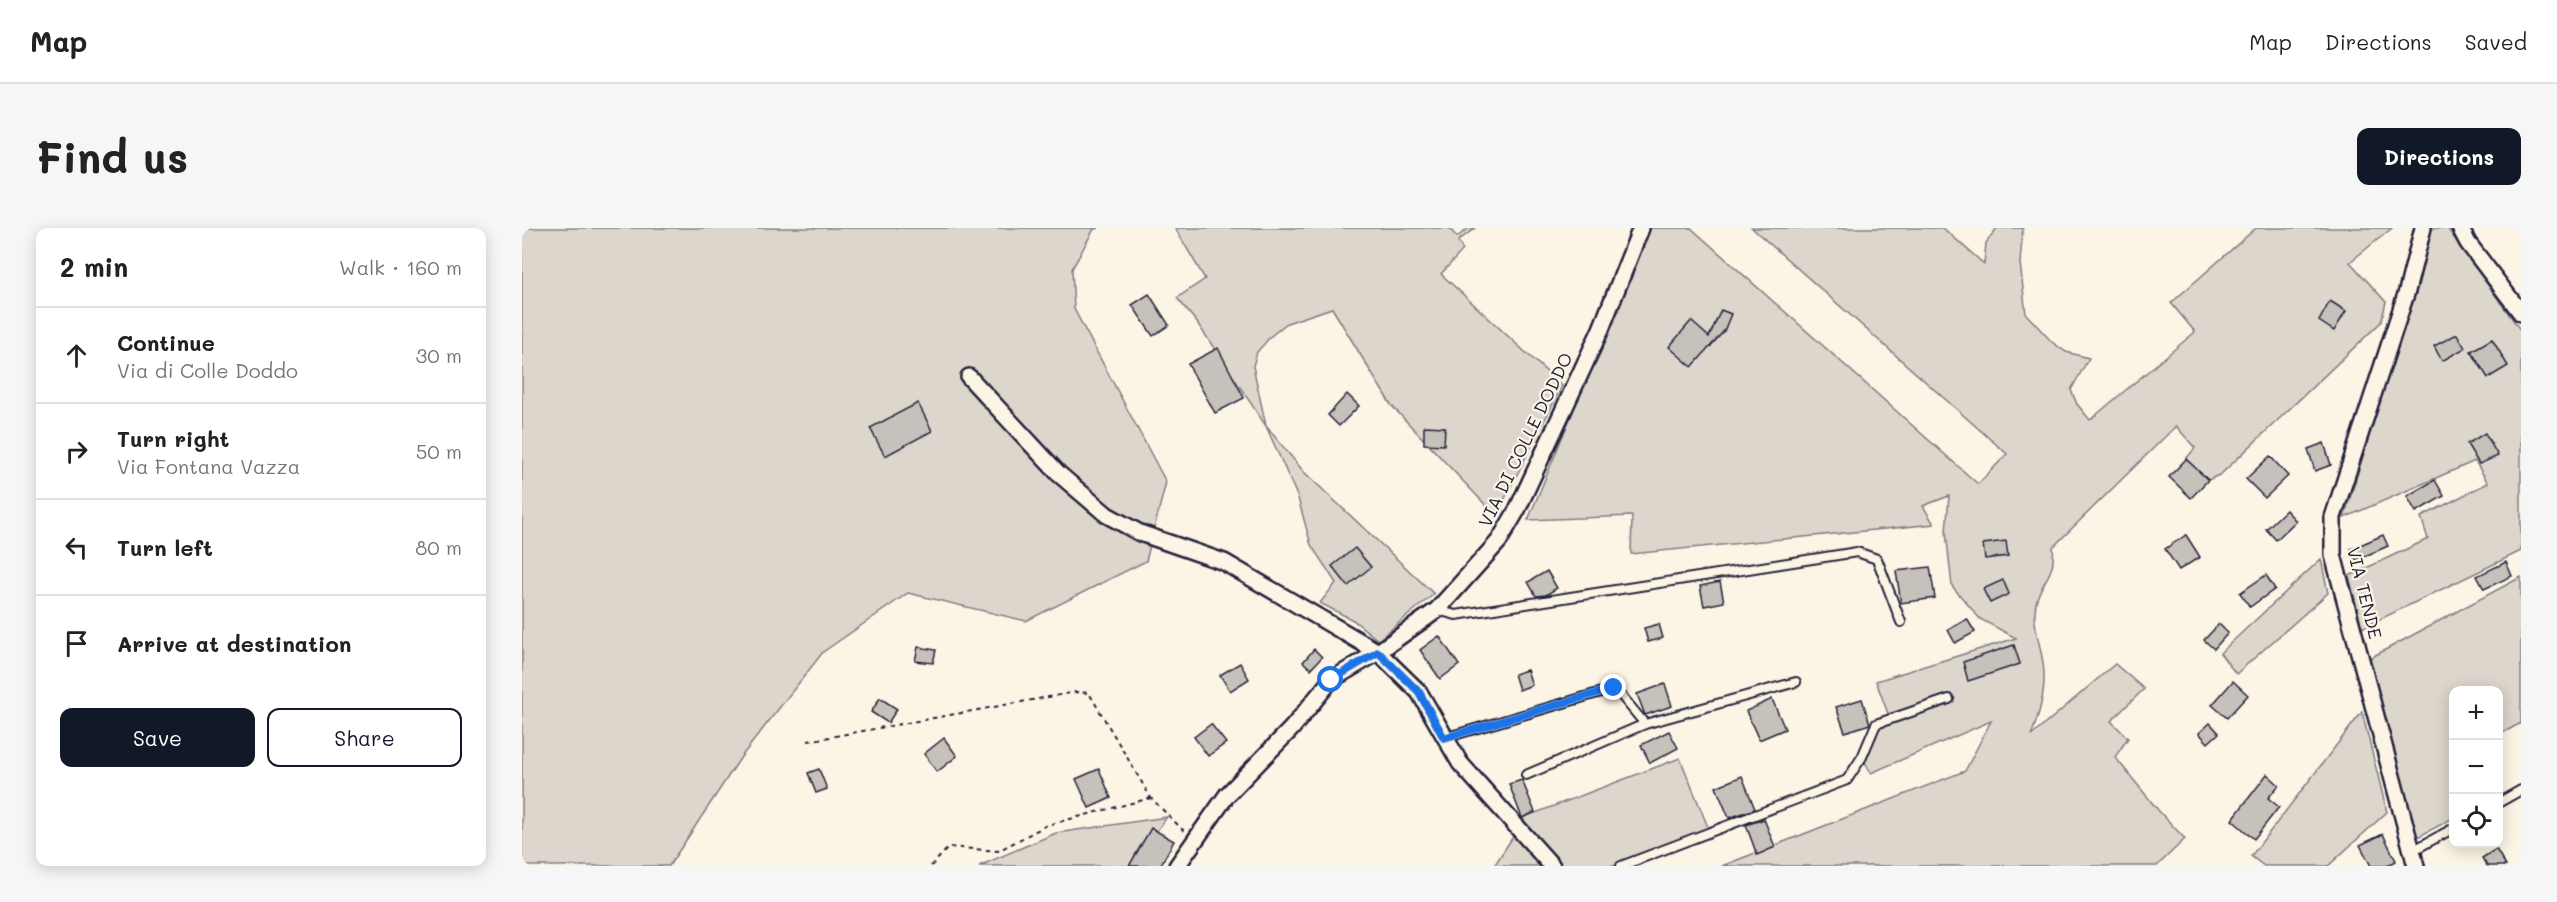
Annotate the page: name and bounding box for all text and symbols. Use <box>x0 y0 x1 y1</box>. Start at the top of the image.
text: Map <box>30 23 87 59</box>
text: Map <box>2249 28 2292 55</box>
text: Directions <box>2325 28 2432 55</box>
text: Saved <box>2465 28 2527 55</box>
button: Directions <box>2357 128 2521 185</box>
text: Find us <box>36 129 188 184</box>
text: 2 min <box>60 250 128 284</box>
text: Walk · 160 m <box>339 254 462 280</box>
text: Continue <box>117 328 215 357</box>
icon: ahead <box>60 339 93 372</box>
text: 30 m <box>416 342 462 368</box>
street label: VIA DI COLLE DODDO <box>1472 348 1578 531</box>
text: Via di Colle Doddo <box>117 357 298 383</box>
text: Turn right <box>117 424 229 453</box>
icon: right <box>60 435 93 468</box>
text: 50 m <box>416 438 462 464</box>
text: Via Fontana Vazza <box>117 453 300 479</box>
icon: left <box>60 531 93 564</box>
text: Turn left <box>117 533 213 562</box>
text: 80 m <box>415 534 462 560</box>
street label: VIA TENDE <box>2342 544 2388 641</box>
icon: arrive <box>60 627 93 660</box>
text: Arrive at destination <box>117 629 352 658</box>
route start <box>1317 666 1343 692</box>
route end <box>1600 674 1626 700</box>
map controls <box>2449 686 2503 848</box>
button: + <box>2449 686 2503 740</box>
button: Save <box>60 708 255 767</box>
button: Share <box>267 708 462 767</box>
button: − <box>2449 740 2503 794</box>
button: locate <box>2449 794 2503 848</box>

